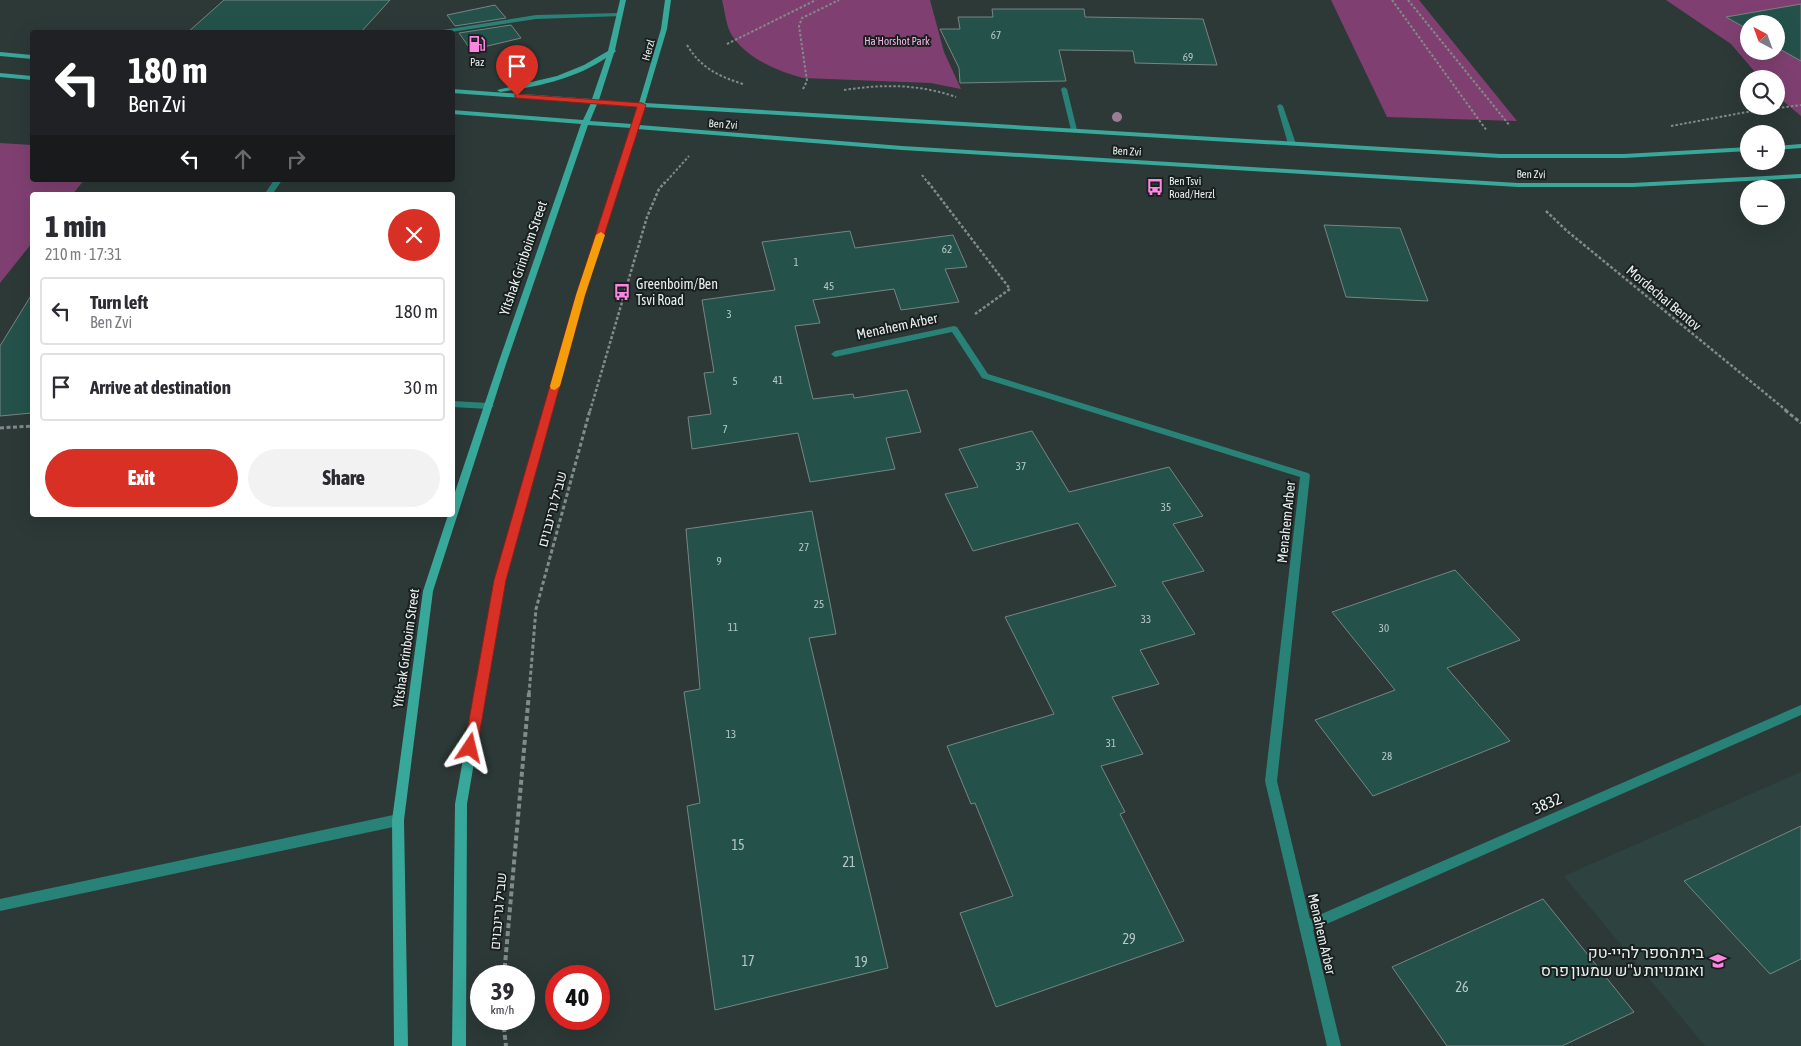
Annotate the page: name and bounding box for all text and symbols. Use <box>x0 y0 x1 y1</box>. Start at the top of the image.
north arrow <box>1740 15 1785 60</box>
map controls <box>1740 15 1785 225</box>
house number: 67 <box>991 29 1001 41</box>
fuel station icon: Paz <box>467 34 487 54</box>
park label: Ha'Horshot Park <box>864 35 930 47</box>
street label: Herzl <box>639 38 657 62</box>
pin <box>496 45 538 96</box>
icon: left <box>45 50 110 115</box>
text: 180 m <box>128 50 207 90</box>
house number: 69 <box>1183 51 1193 63</box>
icon: arrive <box>503 52 531 80</box>
place label: Paz <box>470 56 484 68</box>
button: search <box>1740 70 1785 115</box>
text: Ben Zvi <box>128 91 186 117</box>
street label: Ben Zvi <box>708 117 738 131</box>
button: + <box>1740 125 1785 170</box>
street label: Ben Zvi <box>1112 144 1142 158</box>
icon: left <box>176 145 204 173</box>
icon: ahead <box>229 145 257 173</box>
icon: right <box>282 145 310 173</box>
street label: Ben Zvi <box>1516 168 1546 180</box>
place label: Ben Tsvi Road/Herzl <box>1169 175 1215 200</box>
bus stop icon: Ben Tsvi Road/Herzl <box>1145 177 1165 197</box>
button: − <box>1740 180 1785 225</box>
street label: Yitshak Grinboim Street <box>496 199 550 317</box>
text: 1 min <box>45 209 106 243</box>
button: close <box>388 209 440 261</box>
house number: 62 <box>942 243 952 255</box>
text: 210 m · 17:31 <box>45 245 122 263</box>
house number: 1 <box>793 256 799 268</box>
street label: Mordechai Bentov <box>1623 262 1705 334</box>
place label: Greenboim/Ben Tsvi Road <box>636 276 718 308</box>
house number: 45 <box>824 280 834 292</box>
bus stop icon: Greenboim/Ben Tsvi Road <box>612 282 632 302</box>
text: Turn left <box>90 291 148 313</box>
icon: left <box>47 297 75 325</box>
text: 180 m <box>395 300 438 322</box>
house number: 3 <box>726 308 732 320</box>
street label: Menahem Arber <box>855 309 940 342</box>
text: Ben Zvi <box>90 313 132 331</box>
icon: arrive <box>47 373 75 401</box>
house number: 41 <box>773 374 783 386</box>
house number: 5 <box>732 375 738 387</box>
text: Arrive at destination <box>90 376 231 398</box>
text: 30 m <box>404 376 438 398</box>
house number: 7 <box>722 423 728 435</box>
button: Exit <box>45 449 238 507</box>
button: Share <box>248 449 440 507</box>
house number: 37 <box>1016 460 1026 472</box>
street label: שביל גרינבוים <box>534 469 570 549</box>
street label: Menahem Arber <box>1274 479 1298 564</box>
house number: 35 <box>1161 501 1171 513</box>
house number: 27 <box>799 541 809 553</box>
house number: 9 <box>716 555 722 567</box>
street label: Yitshak Grinboim Street <box>390 587 422 709</box>
house number: 25 <box>814 598 824 610</box>
house number: 33 <box>1141 613 1151 625</box>
house number: 11 <box>728 621 738 633</box>
house number: 30 <box>1379 622 1389 634</box>
position arrow <box>443 721 495 773</box>
house number: 13 <box>726 728 736 740</box>
house number: 31 <box>1106 737 1116 749</box>
house number: 28 <box>1382 750 1392 762</box>
street label: 3832 <box>1530 789 1564 817</box>
house number: 15 <box>731 837 745 853</box>
house number: 21 <box>842 854 856 870</box>
street label: שביל גרינבוים <box>487 871 509 951</box>
street label: Menahem Arber <box>1305 892 1339 977</box>
house number: 29 <box>1122 931 1136 947</box>
place label: בית הספר להיי-טק ואומנויות ע"ש שמעון פרס <box>1541 943 1705 979</box>
school or university icon: בית הספר להיי-טק ואומנויות ע"ש שמעון פרס <box>1708 951 1728 971</box>
house number: 17 <box>741 953 755 969</box>
house number: 19 <box>854 954 868 970</box>
speed limit sign: 40 <box>545 965 610 1030</box>
text: 39 <box>491 977 514 1005</box>
house number: 26 <box>1455 979 1469 995</box>
text: km/h <box>491 1003 514 1017</box>

